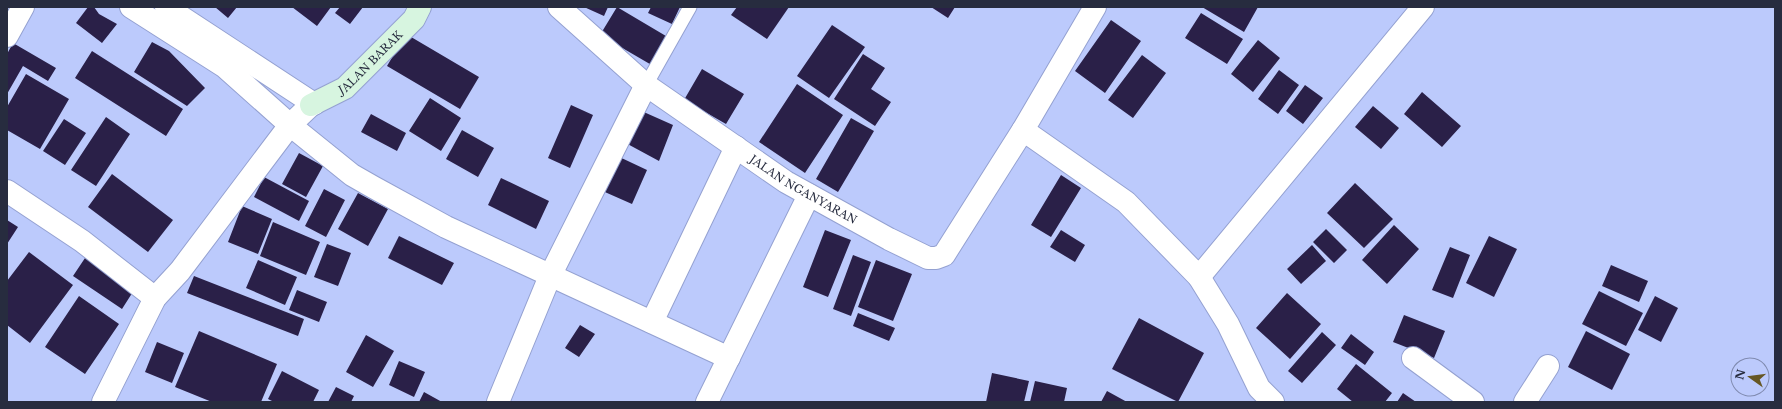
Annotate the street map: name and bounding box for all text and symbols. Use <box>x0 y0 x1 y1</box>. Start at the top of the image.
street label: JALAN BARAK <box>334 27 406 98</box>
street label: JALAN NGANYARAN <box>745 151 860 227</box>
north arrow <box>1730 357 1770 397</box>
text: N <box>1732 367 1748 381</box>

